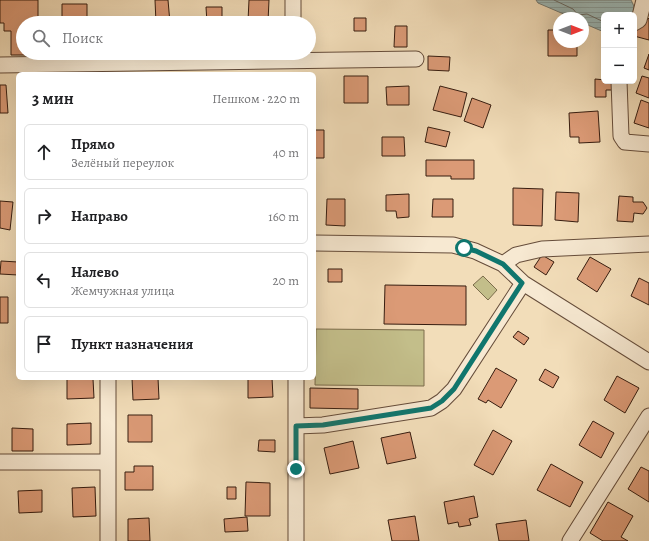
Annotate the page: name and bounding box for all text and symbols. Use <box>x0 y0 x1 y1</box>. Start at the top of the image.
north arrow <box>553 12 589 48</box>
map controls <box>601 12 637 84</box>
button: + <box>601 12 637 48</box>
search box <box>16 16 316 60</box>
icon: search <box>30 27 52 49</box>
text: Поиск <box>62 28 103 48</box>
button: − <box>601 48 637 84</box>
text: 3 мин <box>32 87 74 110</box>
text: Пешком · 220 m <box>212 90 300 107</box>
text: Прямо <box>71 134 115 154</box>
icon: ahead <box>33 141 55 163</box>
text: 40 m <box>273 144 299 161</box>
text: Зелёный переулок <box>71 154 174 171</box>
icon: right <box>33 205 55 227</box>
text: Направо <box>71 206 128 226</box>
text: 160 m <box>268 208 299 225</box>
route start <box>455 239 473 257</box>
text: Налево <box>71 262 119 282</box>
icon: left <box>33 269 55 291</box>
text: 20 m <box>273 272 299 289</box>
text: Жемчужная улица <box>71 282 175 299</box>
icon: arrive <box>33 333 55 355</box>
text: Пункт назначения <box>71 334 193 354</box>
route end <box>287 460 305 478</box>

